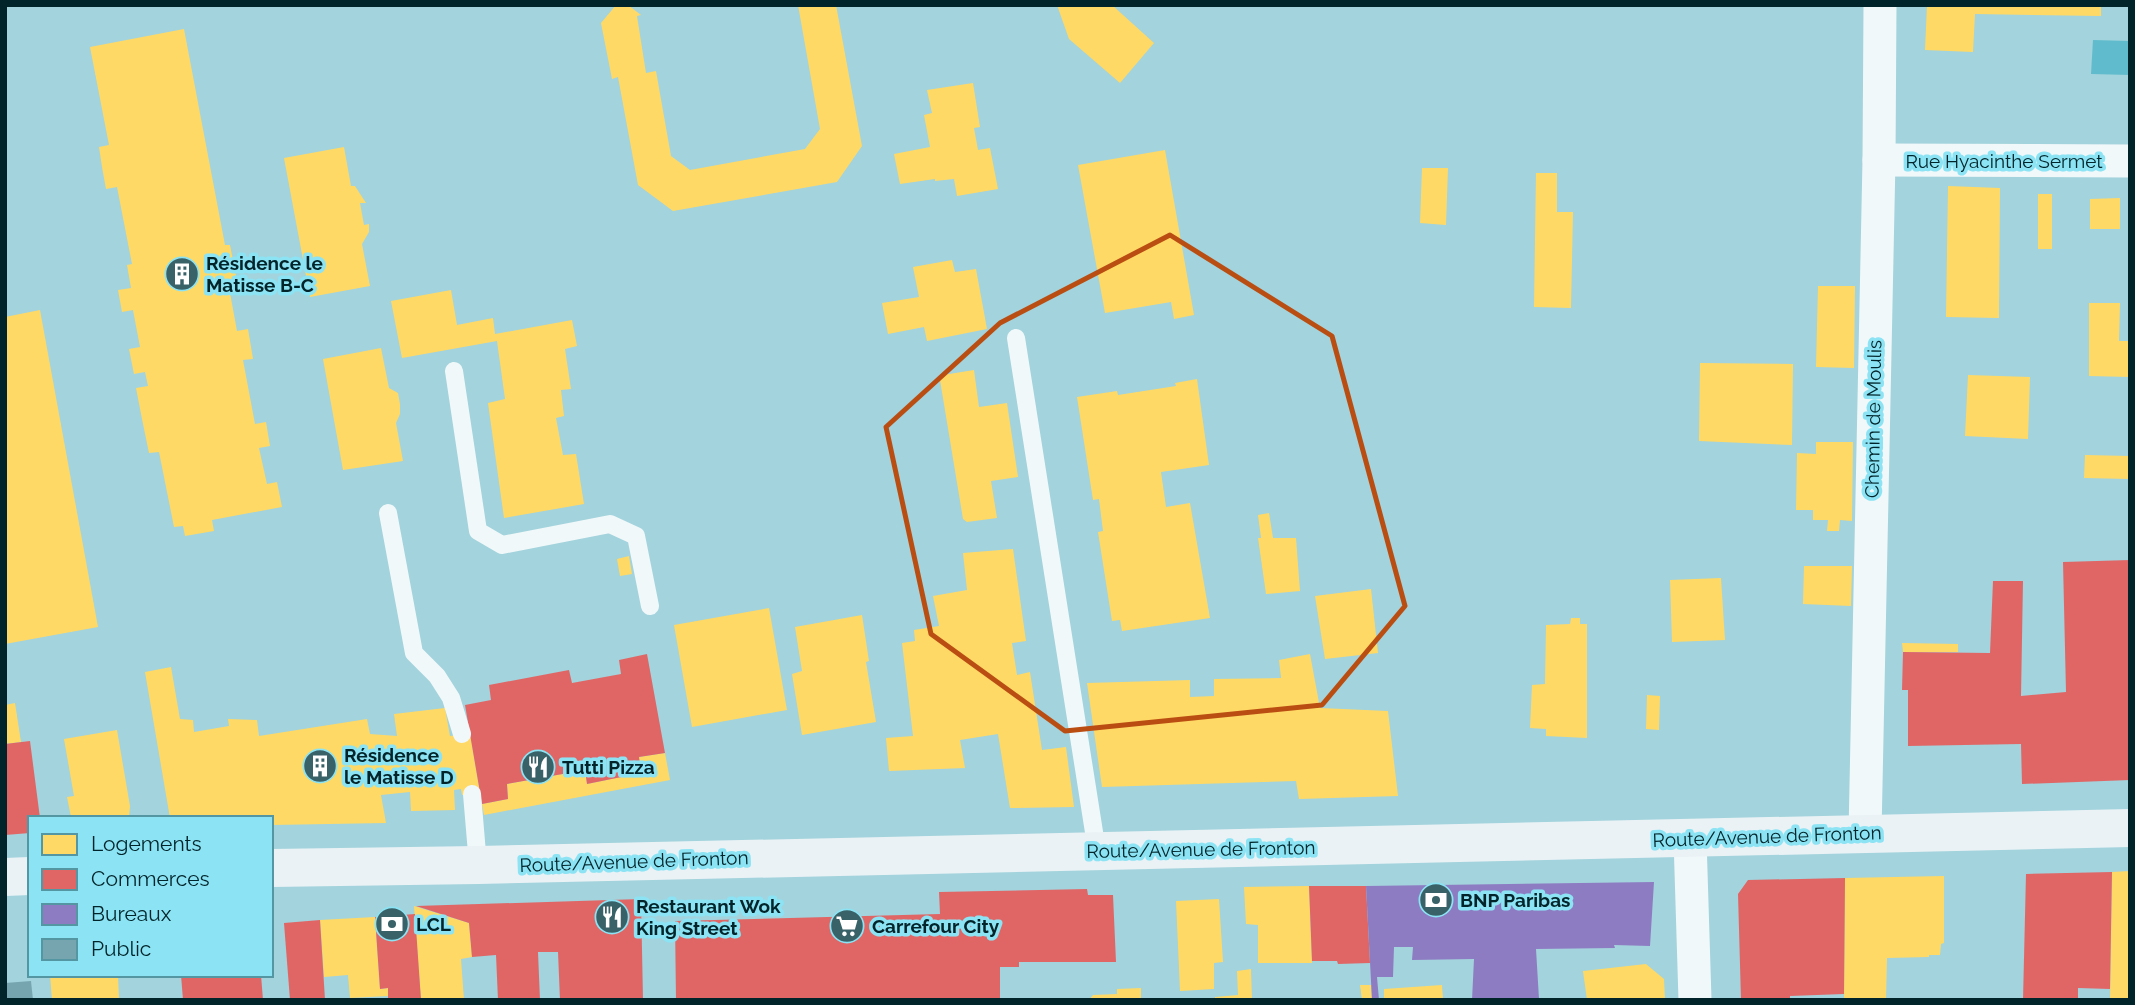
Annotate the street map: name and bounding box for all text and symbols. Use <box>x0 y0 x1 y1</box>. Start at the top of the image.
street label: Rue Hyacinthe Sermet <box>1905 150 2103 172</box>
place label: Résidence le Matisse B-C <box>206 252 323 296</box>
building icon: Résidence le Matisse B-C <box>163 255 201 293</box>
street label: Chemin de Moulis <box>1861 340 1885 498</box>
place label: Résidence le Matisse D <box>344 744 454 788</box>
building icon: Résidence le Matisse D <box>301 747 339 785</box>
restaurant icon: Tutti Pizza <box>519 748 557 786</box>
place label: Tutti Pizza <box>562 756 655 778</box>
legend <box>28 816 273 977</box>
street label: Route/Avenue de Fronton <box>1652 821 1882 851</box>
text: Logements <box>91 831 202 856</box>
street label: Route/Avenue de Fronton <box>1086 836 1316 862</box>
street label: Route/Avenue de Fronton <box>519 846 749 876</box>
text: Commerces <box>91 866 210 891</box>
bank icon: BNP Paribas <box>1417 881 1455 919</box>
place label: BNP Paribas <box>1460 889 1570 911</box>
place label: Restaurant Wok King Street <box>636 895 781 939</box>
restaurant icon: Restaurant Wok King Street <box>593 898 631 936</box>
text: Bureaux <box>91 901 172 926</box>
bank icon: LCL <box>373 905 411 943</box>
supermarket icon: Carrefour City <box>828 907 866 945</box>
place label: LCL <box>416 913 451 935</box>
place label: Carrefour City <box>872 915 1000 937</box>
text: Public <box>91 936 151 961</box>

